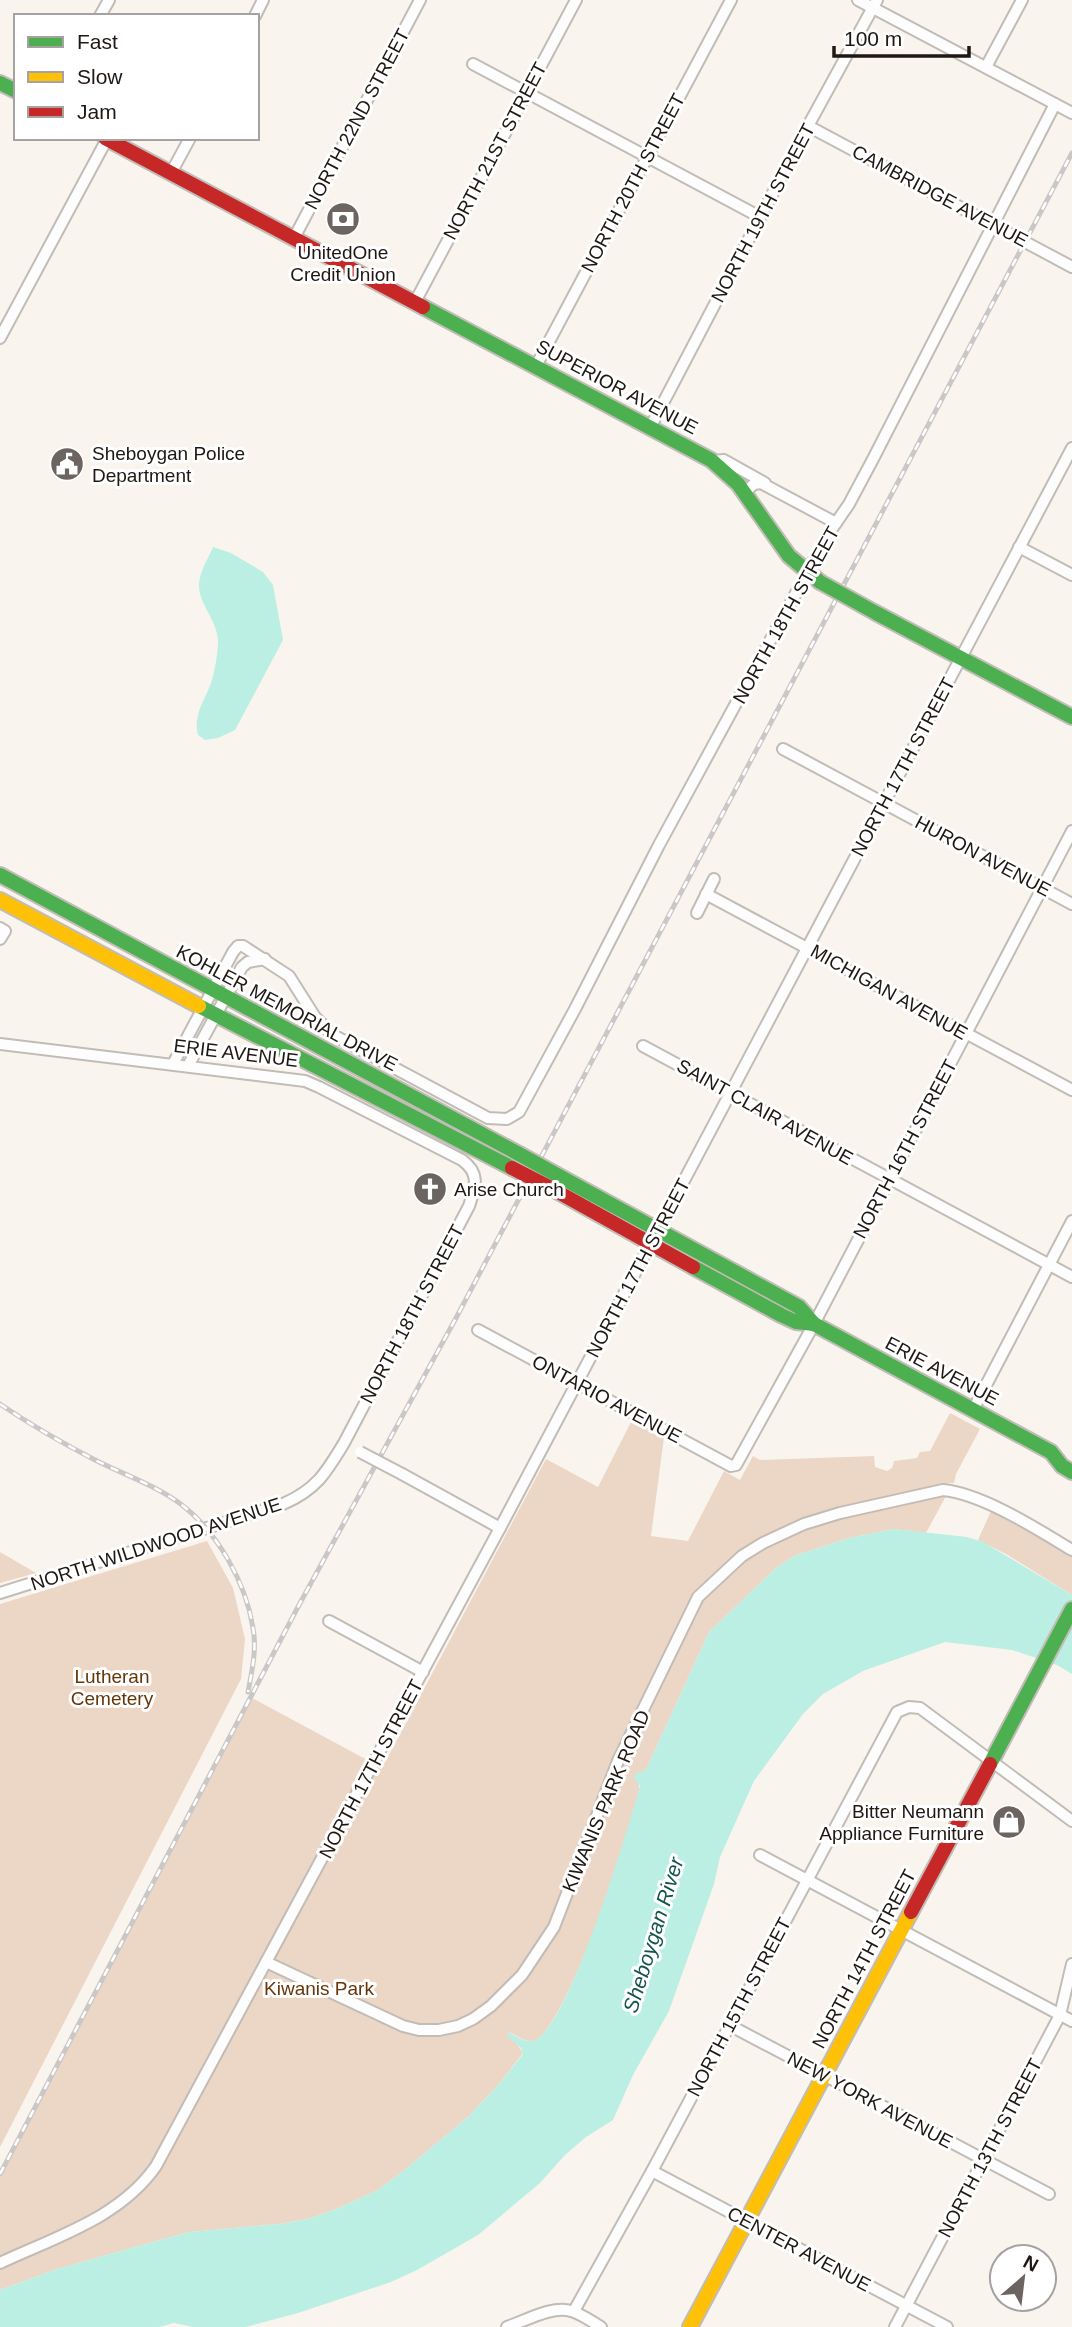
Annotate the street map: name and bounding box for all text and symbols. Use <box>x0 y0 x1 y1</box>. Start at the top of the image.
legend <box>14 14 259 140</box>
scale bar <box>834 14 969 58</box>
street label: NORTH 22ND STREET <box>300 25 414 213</box>
text: 100 m <box>844 27 902 50</box>
text: Fast <box>77 30 118 53</box>
street label: NORTH 21ST STREET <box>439 58 551 243</box>
text: Slow <box>77 65 123 88</box>
street label: NORTH 20TH STREET <box>577 90 689 276</box>
text: Jam <box>77 100 117 123</box>
street label: NORTH 19TH STREET <box>707 120 819 306</box>
street label: CAMBRIDGE AVENUE <box>849 141 1031 251</box>
bank icon: UnitedOne Credit Union <box>324 200 362 238</box>
place label: UnitedOne Credit Union <box>290 242 396 285</box>
street label: SUPERIOR AVENUE <box>533 335 701 439</box>
place label: Sheboygan Police Department <box>92 443 245 486</box>
public building icon: Sheboygan Police Department <box>48 445 86 483</box>
street label: NORTH 18TH STREET <box>729 522 844 707</box>
street label: NORTH 17TH STREET <box>847 674 959 860</box>
street label: HURON AVENUE <box>912 811 1054 901</box>
street label: MICHIGAN AVENUE <box>807 940 971 1044</box>
street label: KOHLER MEMORIAL DRIVE <box>173 941 401 1075</box>
street label: ERIE AVENUE <box>173 1035 299 1071</box>
street label: SAINT CLAIR AVENUE <box>673 1055 857 1169</box>
street label: NORTH 16TH STREET <box>849 1056 961 1242</box>
church icon: Arise Church <box>411 1170 449 1208</box>
street label: NORTH 17TH STREET <box>582 1175 694 1361</box>
place label: Arise Church <box>454 1179 564 1200</box>
street label: NORTH 18TH STREET <box>356 1221 468 1407</box>
street label: ERIE AVENUE <box>882 1332 1002 1410</box>
street label: ONTARIO AVENUE <box>529 1351 685 1447</box>
street label: NORTH WILDWOOD AVENUE <box>28 1494 284 1594</box>
park label: Lutheran Cemetery <box>71 1666 154 1709</box>
street label: NORTH 17TH STREET <box>315 1676 427 1862</box>
street label: KIWANIS PARK ROAD <box>558 1707 654 1895</box>
place label: Bitter Neumann Appliance Furniture <box>819 1801 984 1844</box>
shop icon: Bitter Neumann Appliance Furniture <box>990 1803 1028 1841</box>
water label: Sheboygan River <box>618 1854 688 2015</box>
street label: NORTH 14TH STREET <box>808 1866 920 2052</box>
street label: NORTH 15TH STREET <box>683 1914 795 2100</box>
park label: Kiwanis Park <box>264 1978 374 1999</box>
street label: NEW YORK AVENUE <box>784 2048 956 2152</box>
street label: NORTH 13TH STREET <box>934 2055 1046 2241</box>
street label: CENTER AVENUE <box>724 2202 874 2296</box>
north arrow <box>988 2243 1058 2313</box>
text: N <box>1020 2251 1042 2276</box>

